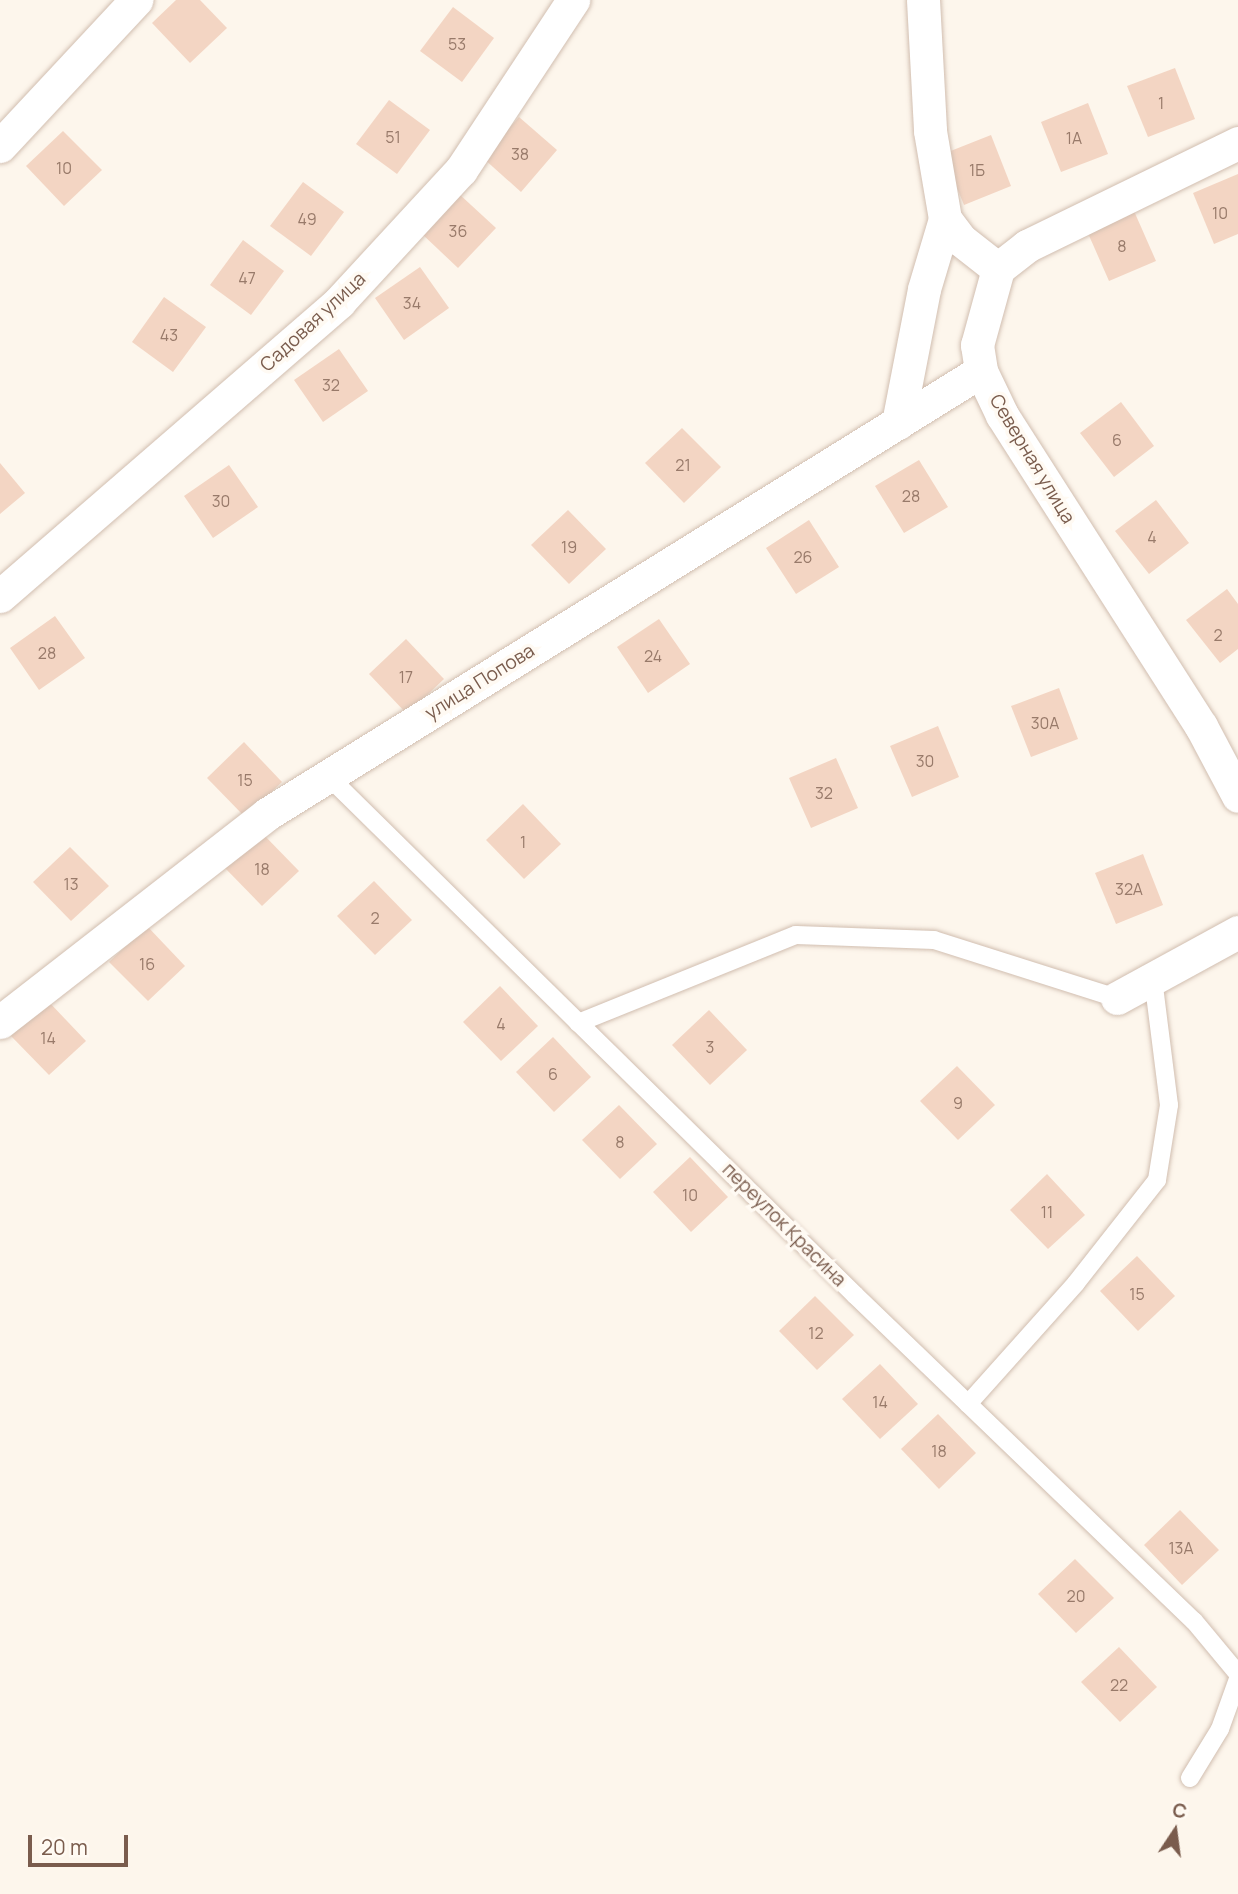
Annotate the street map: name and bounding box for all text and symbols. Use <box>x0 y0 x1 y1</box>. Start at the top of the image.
house number: 53 <box>448 34 466 54</box>
house number: 1 <box>1158 93 1164 113</box>
house number: 51 <box>385 127 401 147</box>
house number: 1А <box>1066 128 1082 148</box>
house number: 38 <box>511 144 529 164</box>
house number: 10 <box>56 158 72 178</box>
house number: 1Б <box>969 160 985 180</box>
house number: 10 <box>1212 203 1228 223</box>
house number: 49 <box>297 209 317 229</box>
house number: 36 <box>449 221 467 241</box>
house number: 8 <box>1117 236 1127 256</box>
street label: Садовая улица <box>256 267 370 377</box>
house number: 47 <box>238 268 256 288</box>
house number: 34 <box>403 293 421 313</box>
house number: 43 <box>160 325 178 345</box>
house number: 32 <box>322 375 340 395</box>
street label: Северная улица <box>984 390 1080 528</box>
house number: 6 <box>1112 430 1122 450</box>
house number: 21 <box>675 455 691 475</box>
house number: 28 <box>902 486 920 506</box>
house number: 30 <box>212 491 230 511</box>
house number: 4 <box>1147 527 1157 547</box>
house number: 19 <box>561 537 577 557</box>
house number: 26 <box>793 547 813 567</box>
house number: 2 <box>1213 625 1223 645</box>
street label: улица Попова <box>421 639 539 725</box>
house number: 28 <box>38 643 56 663</box>
house number: 24 <box>644 646 662 666</box>
house number: 17 <box>399 667 413 687</box>
house number: 30А <box>1031 713 1059 733</box>
house number: 30 <box>916 751 934 771</box>
house number: 15 <box>237 770 253 790</box>
house number: 32 <box>815 783 833 803</box>
house number: 1 <box>520 832 526 852</box>
house number: 18 <box>254 859 270 879</box>
house number: 13 <box>63 874 79 894</box>
house number: 32А <box>1115 879 1143 899</box>
house number: 2 <box>370 908 380 928</box>
house number: 16 <box>139 954 155 974</box>
house number: 4 <box>496 1014 506 1034</box>
house number: 14 <box>40 1028 56 1048</box>
house number: 3 <box>706 1037 714 1057</box>
house number: 6 <box>548 1064 558 1084</box>
house number: 9 <box>953 1093 963 1113</box>
house number: 8 <box>615 1132 625 1152</box>
street label: переулок Красина <box>717 1158 851 1292</box>
house number: 10 <box>682 1185 698 1205</box>
house number: 11 <box>1041 1202 1053 1222</box>
house number: 15 <box>1129 1284 1145 1304</box>
house number: 12 <box>808 1323 824 1343</box>
house number: 14 <box>872 1392 888 1412</box>
house number: 18 <box>931 1441 947 1461</box>
house number: 13А <box>1168 1538 1194 1558</box>
house number: 20 <box>1067 1586 1085 1606</box>
house number: 22 <box>1110 1675 1128 1695</box>
north arrow <box>1140 1796 1210 1866</box>
text: С <box>1170 1796 1189 1825</box>
scale bar <box>32 1820 131 1864</box>
text: 20 m <box>41 1833 88 1861</box>

